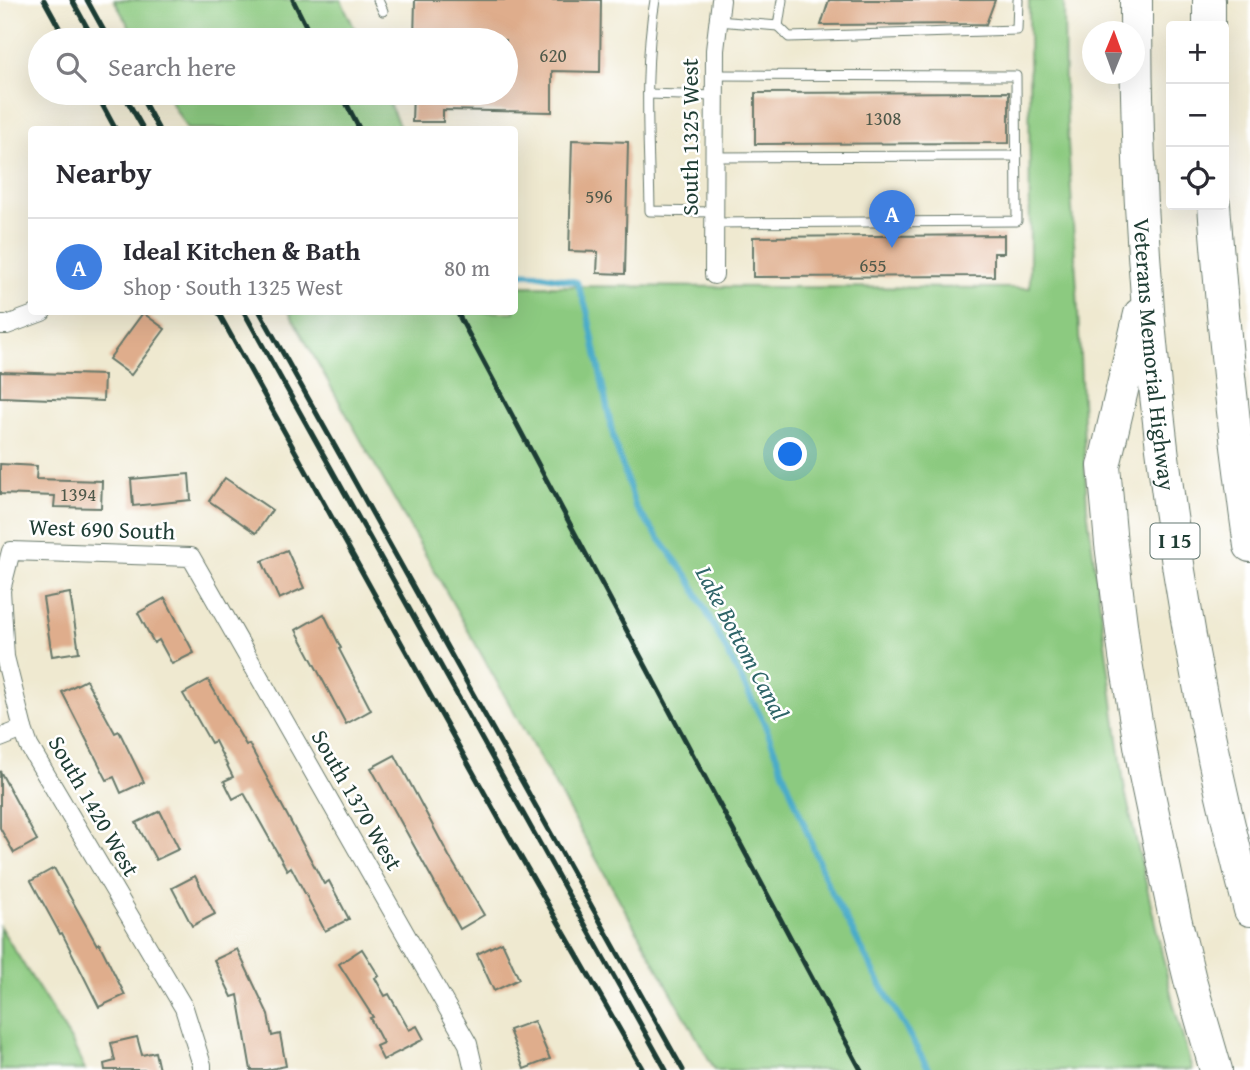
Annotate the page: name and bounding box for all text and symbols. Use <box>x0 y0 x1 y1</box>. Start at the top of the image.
north arrow <box>1082 21 1145 84</box>
map controls <box>1166 21 1229 210</box>
button: + <box>1166 21 1229 84</box>
search box <box>28 28 518 105</box>
house number: 620 <box>539 41 567 69</box>
text: Search here <box>108 47 236 86</box>
icon: search <box>52 48 90 86</box>
street label: South 1325 West <box>673 58 706 216</box>
button: − <box>1166 84 1229 147</box>
house number: 1308 <box>865 104 901 132</box>
button: locate <box>1166 147 1229 210</box>
text: Nearby <box>56 150 152 194</box>
house number: 596 <box>585 182 613 210</box>
pin: A <box>869 190 915 248</box>
street label: Veterans Memorial Highway <box>1126 217 1184 493</box>
text: Ideal Kitchen & Bath <box>123 231 360 270</box>
text: A <box>72 251 86 284</box>
text: 80 m <box>444 251 490 284</box>
house number: 655 <box>859 251 887 279</box>
text: Shop · South 1325 West <box>123 270 343 303</box>
your location <box>773 437 807 471</box>
house number: 1394 <box>60 480 96 508</box>
street label: West 690 South <box>28 509 176 548</box>
road number: I 15 <box>1150 524 1200 558</box>
water label: Lake Bottom Canal <box>687 559 798 726</box>
street label: South 1370 West <box>304 723 411 876</box>
street label: South 1420 West <box>41 729 148 882</box>

